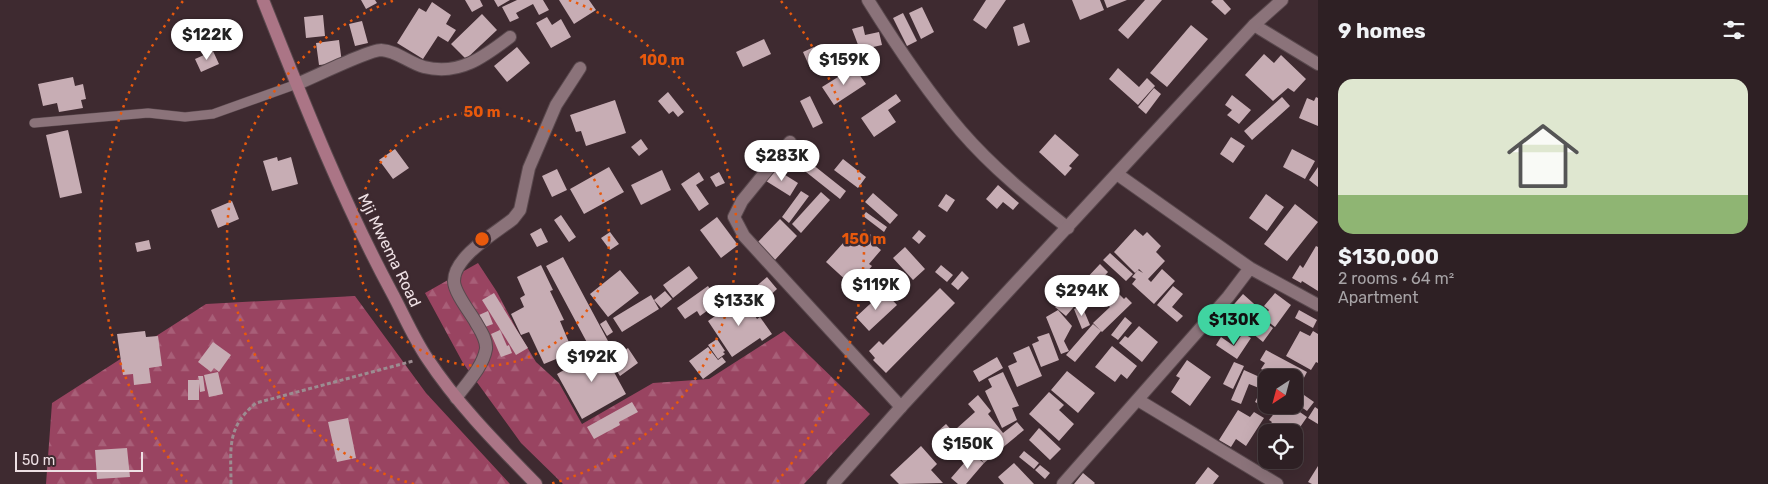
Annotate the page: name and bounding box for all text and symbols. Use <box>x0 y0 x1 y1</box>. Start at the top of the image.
icon: filters <box>1720 16 1748 44</box>
pin: $122K <box>172 18 242 61</box>
text: 9 homes <box>1338 18 1426 43</box>
text: $122K <box>182 25 232 44</box>
pin: $159K <box>809 44 879 86</box>
text: $159K <box>819 50 869 69</box>
text: 100 m <box>640 51 684 69</box>
text: 50 m <box>464 103 500 121</box>
icon: home <box>1498 111 1588 201</box>
pin: $283K <box>747 140 817 182</box>
text: $283K <box>755 146 809 165</box>
street label: Mji Mwema Road <box>354 190 425 310</box>
centre of rings <box>473 230 491 248</box>
text: 150 m <box>842 230 886 248</box>
text: $130,000 <box>1338 244 1439 269</box>
pin: $119K <box>841 268 911 311</box>
text: 2 rooms · 64 m² <box>1338 269 1454 288</box>
pin: $294K <box>1047 274 1117 317</box>
text: $119K <box>852 275 900 294</box>
text: $294K <box>1056 281 1108 300</box>
pin: $133K <box>704 284 774 327</box>
text: Apartment <box>1338 288 1418 307</box>
text: $133K <box>714 291 764 310</box>
pin: $130K <box>1199 304 1269 346</box>
text: $130K <box>1209 310 1259 329</box>
pin: $192K <box>557 340 627 383</box>
text: $192K <box>567 347 617 366</box>
north arrow <box>1258 369 1302 414</box>
map controls <box>1258 369 1303 469</box>
button: locate <box>1258 424 1303 469</box>
pin: $150K <box>933 428 1003 470</box>
text: $150K <box>943 434 993 453</box>
scale bar <box>15 449 142 472</box>
text: 50 m <box>22 452 55 469</box>

